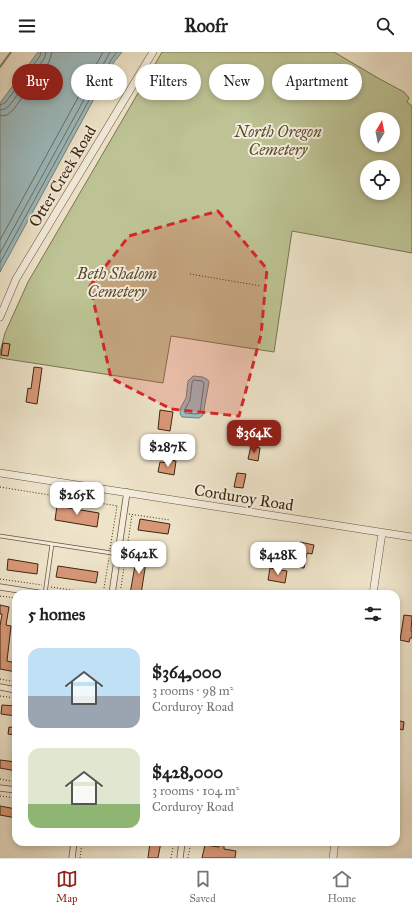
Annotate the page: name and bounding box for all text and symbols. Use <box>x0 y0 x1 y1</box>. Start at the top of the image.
icon: menu <box>16 15 38 37</box>
text: Roofr <box>184 15 228 37</box>
icon: search <box>374 15 396 37</box>
chip: Buy <box>12 64 63 100</box>
chip: Rent <box>71 64 127 100</box>
chip: Filters <box>135 64 201 100</box>
chip: New <box>209 64 264 100</box>
chip: Apartment <box>272 64 362 100</box>
north arrow <box>360 112 400 152</box>
map controls <box>360 112 400 200</box>
street label: Otter Creek Road <box>25 122 100 230</box>
park label: North Oregon Cemetery <box>234 122 322 159</box>
button: locate <box>360 160 400 200</box>
park label: Beth Shalom Cemetery <box>76 264 157 301</box>
pin: $364K <box>226 420 282 454</box>
text: $364K <box>236 425 272 441</box>
pin: $287K <box>140 434 196 468</box>
text: $287K <box>149 439 187 455</box>
street label: Corduroy Road <box>193 480 295 515</box>
pin: $265K <box>49 482 105 516</box>
text: $265K <box>59 487 95 503</box>
pin: $642K <box>111 541 167 575</box>
pin: $428K <box>250 542 306 576</box>
text: $642K <box>120 546 158 562</box>
text: $428K <box>259 547 297 563</box>
icon: filters <box>362 603 384 625</box>
text: 5 homes <box>28 604 85 625</box>
text: $364,000 <box>152 662 222 683</box>
icon: home <box>60 664 108 712</box>
text: 3 rooms · 98 m² <box>152 683 234 699</box>
text: Corduroy Road <box>152 699 234 715</box>
text: $428,000 <box>152 762 223 783</box>
icon: home <box>60 764 108 812</box>
text: 3 rooms · 104 m² <box>152 783 240 799</box>
text: Corduroy Road <box>152 799 234 815</box>
tab: Map <box>56 868 78 905</box>
tab: Saved <box>190 868 216 905</box>
tab: Home <box>327 868 356 905</box>

